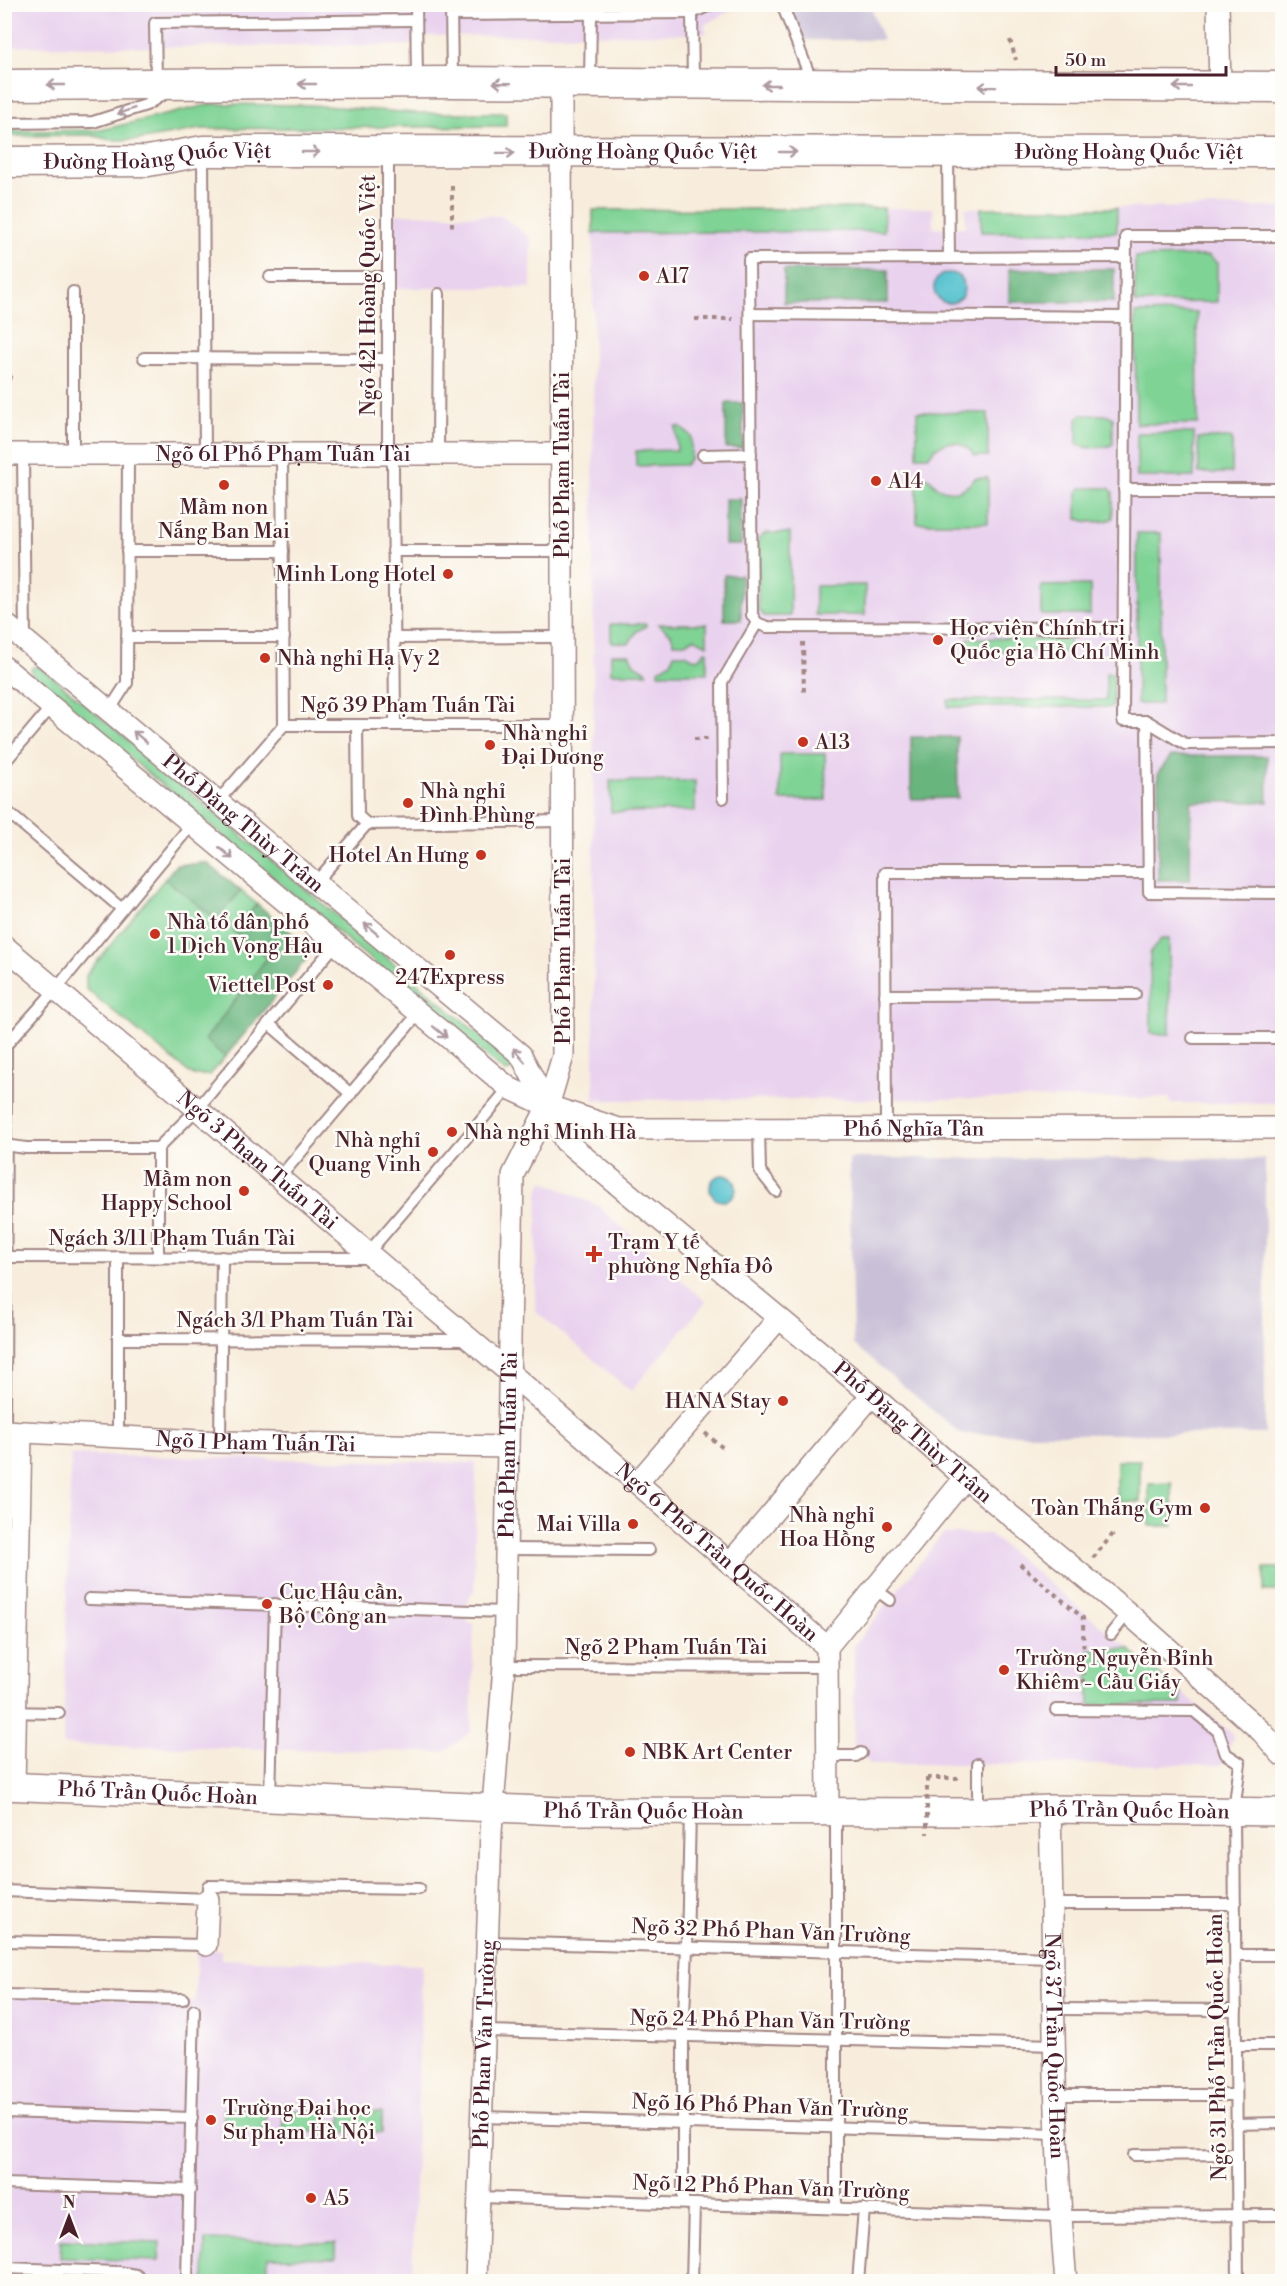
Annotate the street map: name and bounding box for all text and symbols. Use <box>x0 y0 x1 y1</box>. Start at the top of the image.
scale bar <box>1056 39 1226 77</box>
text: 50 m <box>1065 49 1107 72</box>
one-way arrow <box>493 77 513 89</box>
one-way arrow <box>298 78 318 89</box>
one-way arrow <box>47 79 67 91</box>
one-way arrow <box>762 79 782 91</box>
one-way arrow <box>978 81 998 92</box>
one-way arrow <box>1173 81 1193 93</box>
one-way arrow <box>117 106 136 117</box>
street label: Đường Hoàng Quốc Việt <box>43 139 272 176</box>
street label: Đường Hoàng Quốc Việt <box>529 139 758 166</box>
street label: Đường Hoàng Quốc Việt <box>1015 140 1244 166</box>
one-way arrow <box>300 146 320 158</box>
one-way arrow <box>777 146 797 158</box>
one-way arrow <box>495 147 515 159</box>
street label: Ngõ 421 Hoàng Quốc Việt <box>356 174 382 416</box>
place label: A17 <box>655 264 689 290</box>
marker: A17 <box>637 269 651 283</box>
street label: Phố Phạm Tuấn Tài <box>550 372 576 558</box>
street label: Ngõ 61 Phố Phạm Tuấn Tài <box>155 442 411 468</box>
place label: A14 <box>887 469 923 495</box>
marker: A14 <box>869 474 883 488</box>
marker: Mầm non Nắng Ban Mai <box>217 478 231 492</box>
place label: Mầm non Nắng Ban Mai <box>158 495 290 545</box>
place label: Minh Long Hotel <box>275 562 436 588</box>
marker: Minh Long Hotel <box>441 567 455 581</box>
place label: Học viện Chính trị Quốc gia Hồ Chí Minh <box>950 616 1160 666</box>
marker: Học viện Chính trị Quốc gia Hồ Chí Minh <box>931 633 945 647</box>
place label: Nhà nghỉ Hạ Vy 2 <box>277 646 440 672</box>
marker: Nhà nghỉ Hạ Vy 2 <box>258 651 272 665</box>
street label: Ngõ 39 Phạm Tuấn Tài <box>300 693 516 719</box>
place label: Nhà nghỉ Đại Dương <box>502 721 604 771</box>
one-way arrow <box>133 730 148 744</box>
place label: A13 <box>814 730 850 756</box>
marker: A13 <box>796 735 810 749</box>
marker: Nhà nghỉ Đại Dương <box>483 738 497 752</box>
street label: Phố Đặng Thùy Trâm <box>156 749 329 899</box>
place label: Nhà nghỉ Đình Phùng <box>420 779 535 829</box>
marker: Nhà nghỉ Đình Phùng <box>401 796 415 810</box>
place label: Hotel An Hưng <box>329 843 469 869</box>
one-way arrow <box>218 846 233 860</box>
marker: Hotel An Hưng <box>474 848 488 862</box>
street label: Phố Phạm Tuấn Tài <box>551 858 577 1044</box>
place label: Nhà tổ dân phố 1 Dịch Vọng Hậu <box>167 910 323 960</box>
one-way arrow <box>363 923 379 936</box>
marker: Nhà tổ dân phố 1 Dịch Vọng Hậu <box>148 927 162 941</box>
marker: 247Express <box>443 948 457 962</box>
place label: 247Express <box>395 965 505 991</box>
place label: Viettel Post <box>206 973 317 999</box>
marker: Viettel Post <box>321 978 335 992</box>
one-way arrow <box>432 1025 447 1039</box>
one-way arrow <box>512 1048 526 1063</box>
street label: Ngõ 3 Phạm Tuấn Tài <box>171 1086 343 1236</box>
street label: Phố Nghĩa Tân <box>844 1116 985 1143</box>
place label: Nhà nghỉ Minh Hà <box>464 1120 637 1146</box>
marker: Nhà nghỉ Minh Hà <box>445 1125 459 1139</box>
place label: Nhà nghỉ Quang Vinh <box>308 1128 421 1178</box>
marker: Nhà nghỉ Quang Vinh <box>426 1145 440 1159</box>
place label: Mầm non Happy School <box>101 1167 232 1217</box>
marker: Mầm non Happy School <box>237 1184 251 1198</box>
street label: Ngách 3/11 Phạm Tuấn Tài <box>49 1226 296 1252</box>
place label: Trạm Y tế phường Nghĩa Đô <box>608 1230 773 1280</box>
marker: Trạm Y tế phường Nghĩa Đô <box>585 1245 603 1263</box>
street label: Ngách 3/1 Phạm Tuấn Tài <box>176 1308 414 1334</box>
street label: Phố Phạm Tuấn Tài <box>494 1351 524 1539</box>
street label: Phố Đặng Thùy Trâm <box>827 1356 997 1509</box>
place label: HANA Stay <box>665 1389 772 1415</box>
marker: HANA Stay <box>776 1394 790 1408</box>
street label: Ngõ 1 Phạm Tuấn Tài <box>155 1427 356 1458</box>
street label: Ngõ 6 Phố Trần Quốc Hoàn <box>610 1458 824 1648</box>
place label: Toàn Thắng Gym <box>1032 1496 1193 1522</box>
marker: Toàn Thắng Gym <box>1198 1501 1212 1515</box>
place label: Nhà nghỉ Hoa Hồng <box>779 1503 875 1553</box>
place label: Mai Villa <box>537 1512 621 1538</box>
marker: Mai Villa <box>626 1517 640 1531</box>
marker: Nhà nghỉ Hoa Hồng <box>880 1520 894 1534</box>
place label: Cục Hậu cần, Bộ Công an <box>278 1580 403 1630</box>
marker: Cục Hậu cần, Bộ Công an <box>260 1597 274 1611</box>
street label: Ngõ 2 Phạm Tuấn Tài <box>565 1635 767 1661</box>
place label: Trường Nguyễn Bỉnh Khiêm - Cầu Giấy <box>1016 1646 1214 1696</box>
marker: Trường Nguyễn Bỉnh Khiêm - Cầu Giấy <box>997 1663 1011 1677</box>
place label: NBK Art Center <box>642 1740 792 1766</box>
marker: NBK Art Center <box>623 1745 637 1759</box>
street label: Phố Trần Quốc Hoàn <box>57 1776 259 1811</box>
street label: Phố Trần Quốc Hoàn <box>1029 1797 1230 1825</box>
street label: Phố Trần Quốc Hoàn <box>543 1798 744 1825</box>
street label: Ngõ 31 Phố Trần Quốc Hoàn <box>1203 1913 1233 2181</box>
street label: Ngõ 32 Phố Phan Văn Trường <box>631 1914 911 1950</box>
street label: Ngõ 37 Trần Quốc Hoàn <box>1038 1933 1070 2160</box>
street label: Phố Phan Văn Trường <box>468 1939 501 2149</box>
street label: Ngõ 24 Phố Phan Văn Trường <box>630 2006 910 2036</box>
street label: Ngõ 16 Phố Phan Văn Trường <box>631 2089 909 2125</box>
place label: Trường Đại học Sư phạm Hà Nội <box>223 2096 375 2146</box>
marker: Trường Đại học Sư phạm Hà Nội <box>204 2113 218 2127</box>
street label: Ngõ 12 Phố Phan Văn Trường <box>632 2170 910 2206</box>
place label: A5 <box>322 2186 349 2212</box>
north arrow <box>39 2187 99 2247</box>
marker: A5 <box>304 2191 318 2205</box>
text: N <box>63 2193 76 2213</box>

